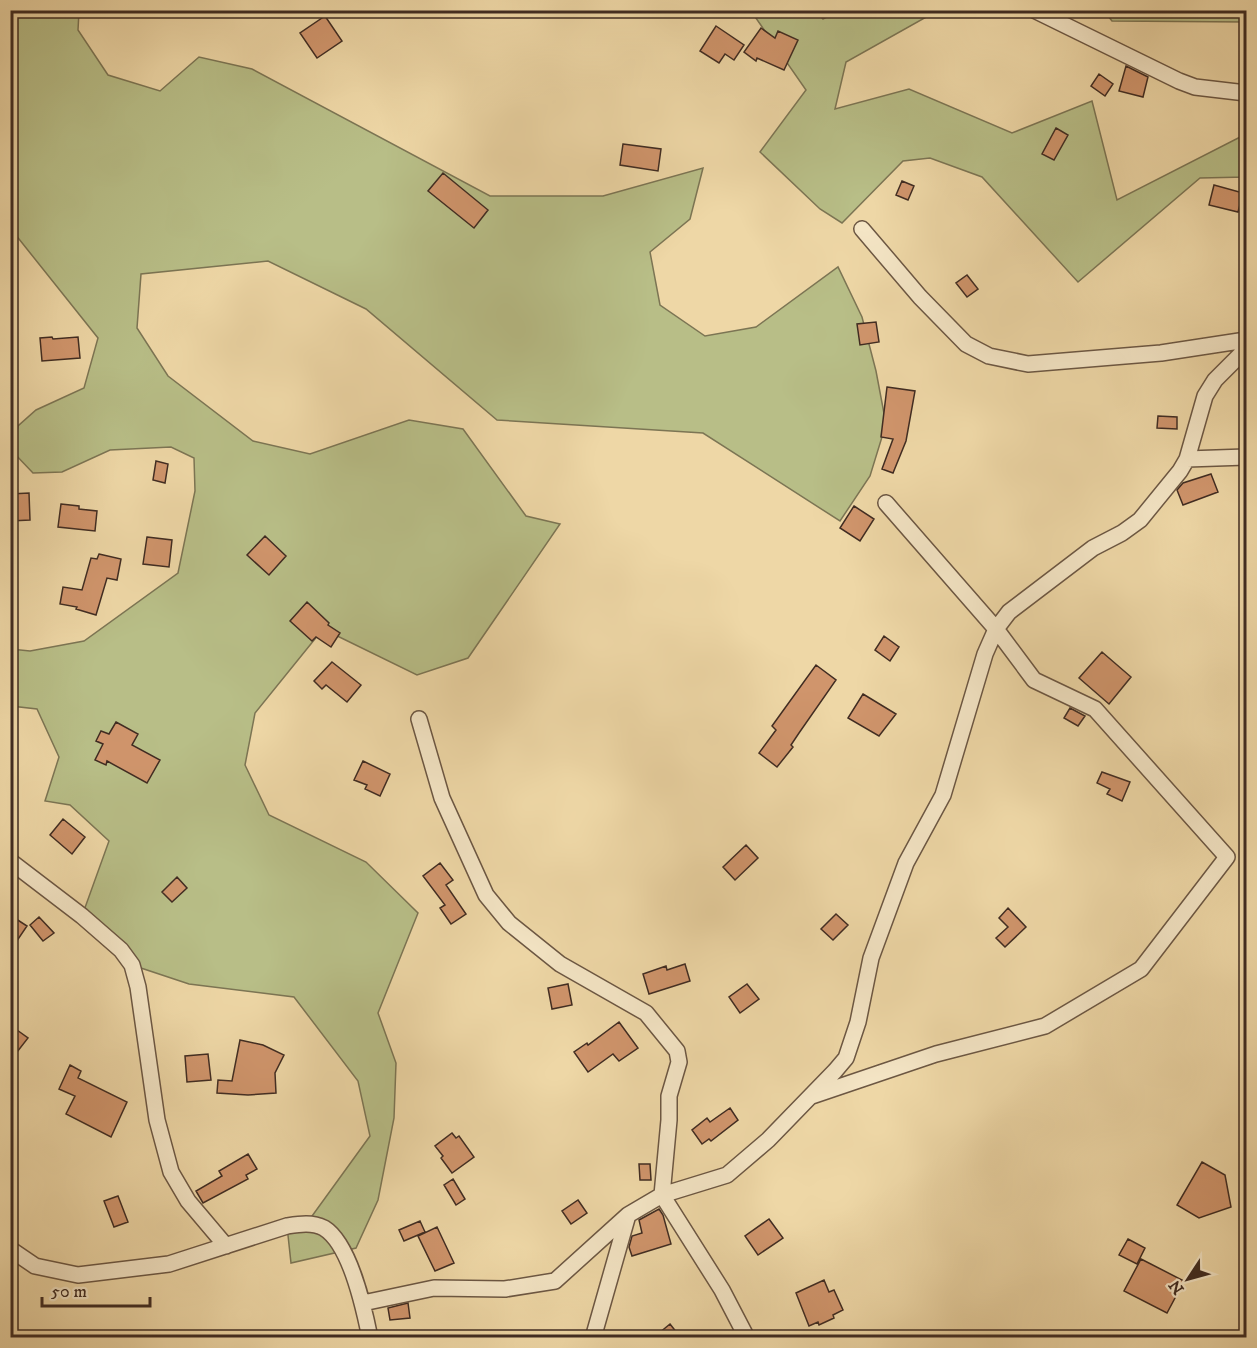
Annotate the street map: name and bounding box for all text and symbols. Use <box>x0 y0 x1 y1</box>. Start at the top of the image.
north arrow <box>1158 1249 1218 1309</box>
scale bar <box>42 1270 150 1308</box>
text: N <box>1165 1276 1189 1298</box>
text: 50 m <box>51 1281 87 1303</box>

